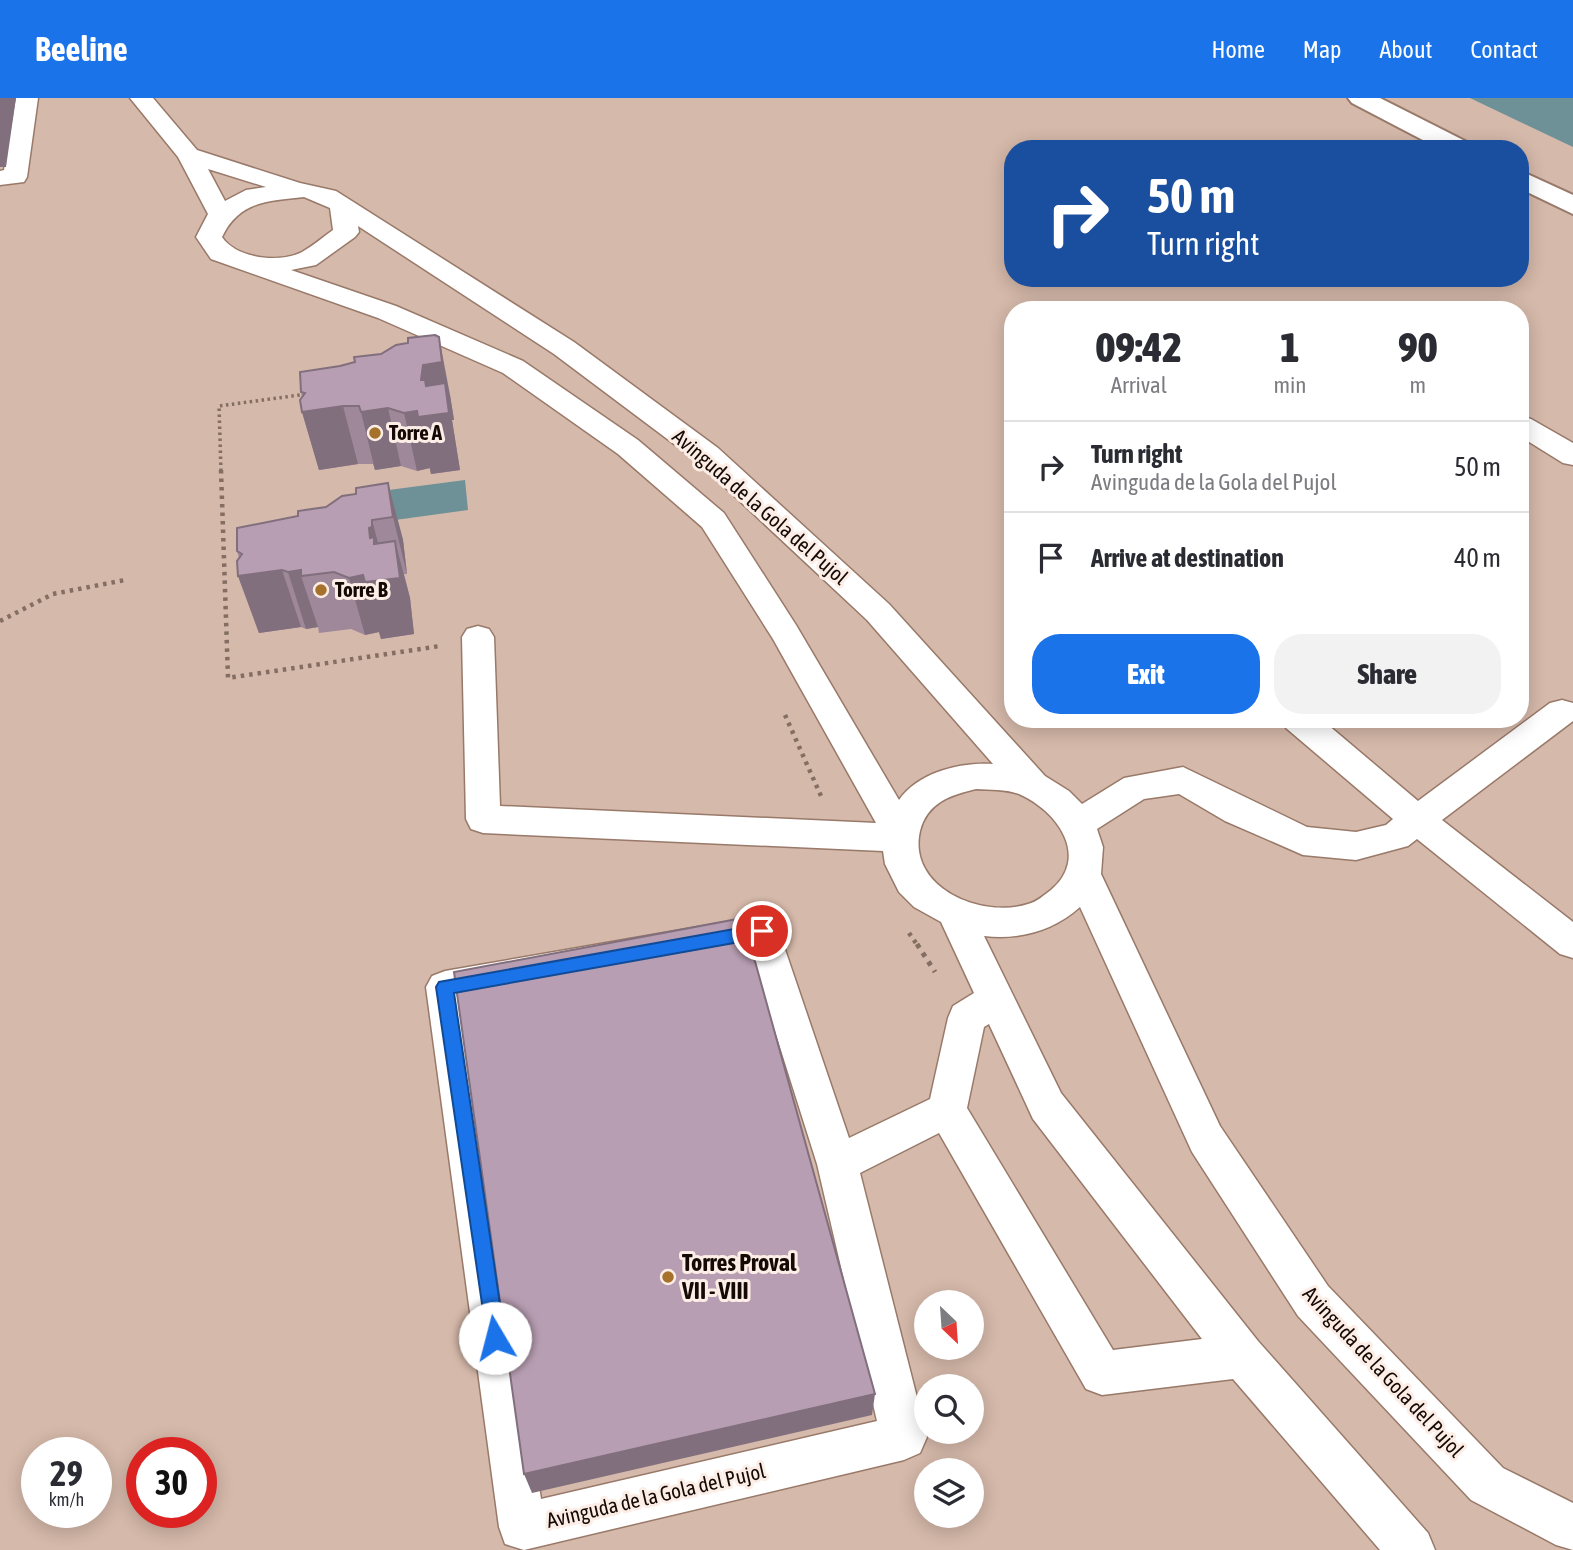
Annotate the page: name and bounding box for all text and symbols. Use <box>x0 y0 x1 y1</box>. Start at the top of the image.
text: Beeline <box>35 30 128 68</box>
text: Home <box>1211 36 1265 63</box>
text: Map <box>1303 36 1341 63</box>
text: About <box>1379 36 1432 63</box>
text: Contact <box>1470 36 1538 63</box>
text: 50 m <box>1147 167 1235 223</box>
icon: right <box>1032 168 1123 259</box>
text: Turn right <box>1147 225 1260 262</box>
text: 09:42 <box>1096 323 1182 371</box>
text: 1 <box>1280 323 1300 371</box>
text: 90 <box>1398 323 1437 371</box>
text: Arrival <box>1111 372 1167 398</box>
text: min <box>1273 372 1306 398</box>
text: m <box>1409 372 1426 398</box>
place label: Torre A <box>389 420 443 444</box>
street label: Avinguda de la Gola del Pujol <box>668 424 853 589</box>
marker: Torre A <box>367 425 383 441</box>
text: Turn right <box>1091 439 1182 469</box>
icon: right <box>1032 448 1070 486</box>
text: 50 m <box>1454 452 1501 482</box>
text: Avinguda de la Gola del Pujol <box>1091 469 1336 495</box>
icon: arrive <box>1032 539 1070 577</box>
text: Arrive at destination <box>1091 543 1284 573</box>
text: 40 m <box>1454 543 1501 573</box>
place label: Torre B <box>335 577 388 601</box>
marker: Torre B <box>313 582 329 598</box>
button: Exit <box>1032 634 1260 714</box>
button: Share <box>1274 634 1501 714</box>
pin <box>732 901 792 961</box>
icon: arrive <box>743 912 781 950</box>
place label: Torres Proval VII - VIII <box>681 1249 797 1304</box>
marker: Torres Proval VII - VIII <box>660 1269 676 1285</box>
street label: Avinguda de la Gola del Pujol <box>1299 1281 1469 1462</box>
north arrow <box>914 1290 984 1360</box>
map controls <box>914 1290 984 1528</box>
position arrow <box>458 1301 532 1375</box>
button: search <box>914 1374 984 1444</box>
speed limit sign: 30 <box>126 1437 217 1528</box>
text: 29 <box>50 1453 83 1493</box>
street label: Avinguda de la Gola del Pujol <box>544 1458 768 1532</box>
button: layers <box>914 1458 984 1528</box>
text: km/h <box>49 1489 84 1510</box>

